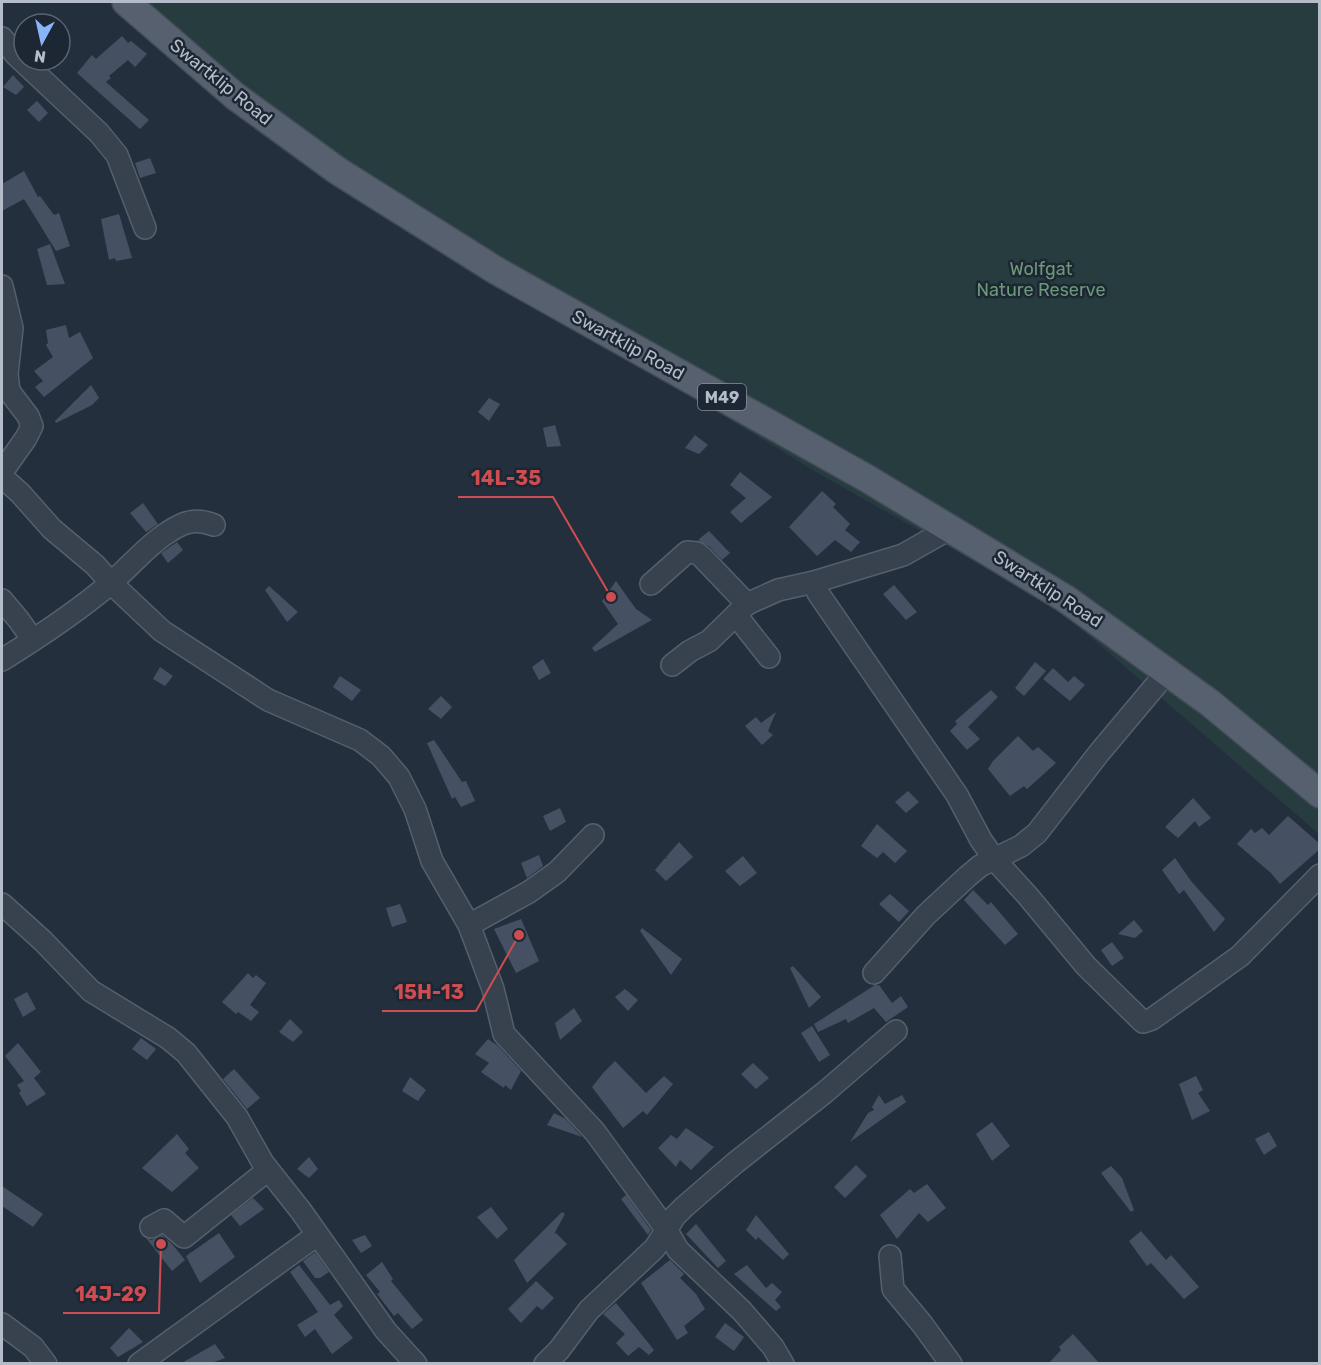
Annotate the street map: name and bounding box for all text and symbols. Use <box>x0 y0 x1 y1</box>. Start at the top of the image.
north arrow <box>12 12 72 72</box>
street label: Swartklip Road <box>166 34 276 130</box>
text: N <box>33 46 47 67</box>
park label: Wolfgat Nature Reserve <box>977 258 1105 301</box>
street label: Swartklip Road <box>568 305 688 385</box>
road number: M49 <box>698 384 746 410</box>
callout: 14L-35 <box>458 459 553 497</box>
text: 14L-35 <box>471 466 541 490</box>
street label: Swartklip Road <box>990 546 1106 632</box>
callout: 15H-13 <box>382 973 476 1011</box>
text: 15H-13 <box>394 980 464 1004</box>
callout: 14J-29 <box>63 1275 159 1313</box>
text: 14J-29 <box>75 1282 147 1306</box>

